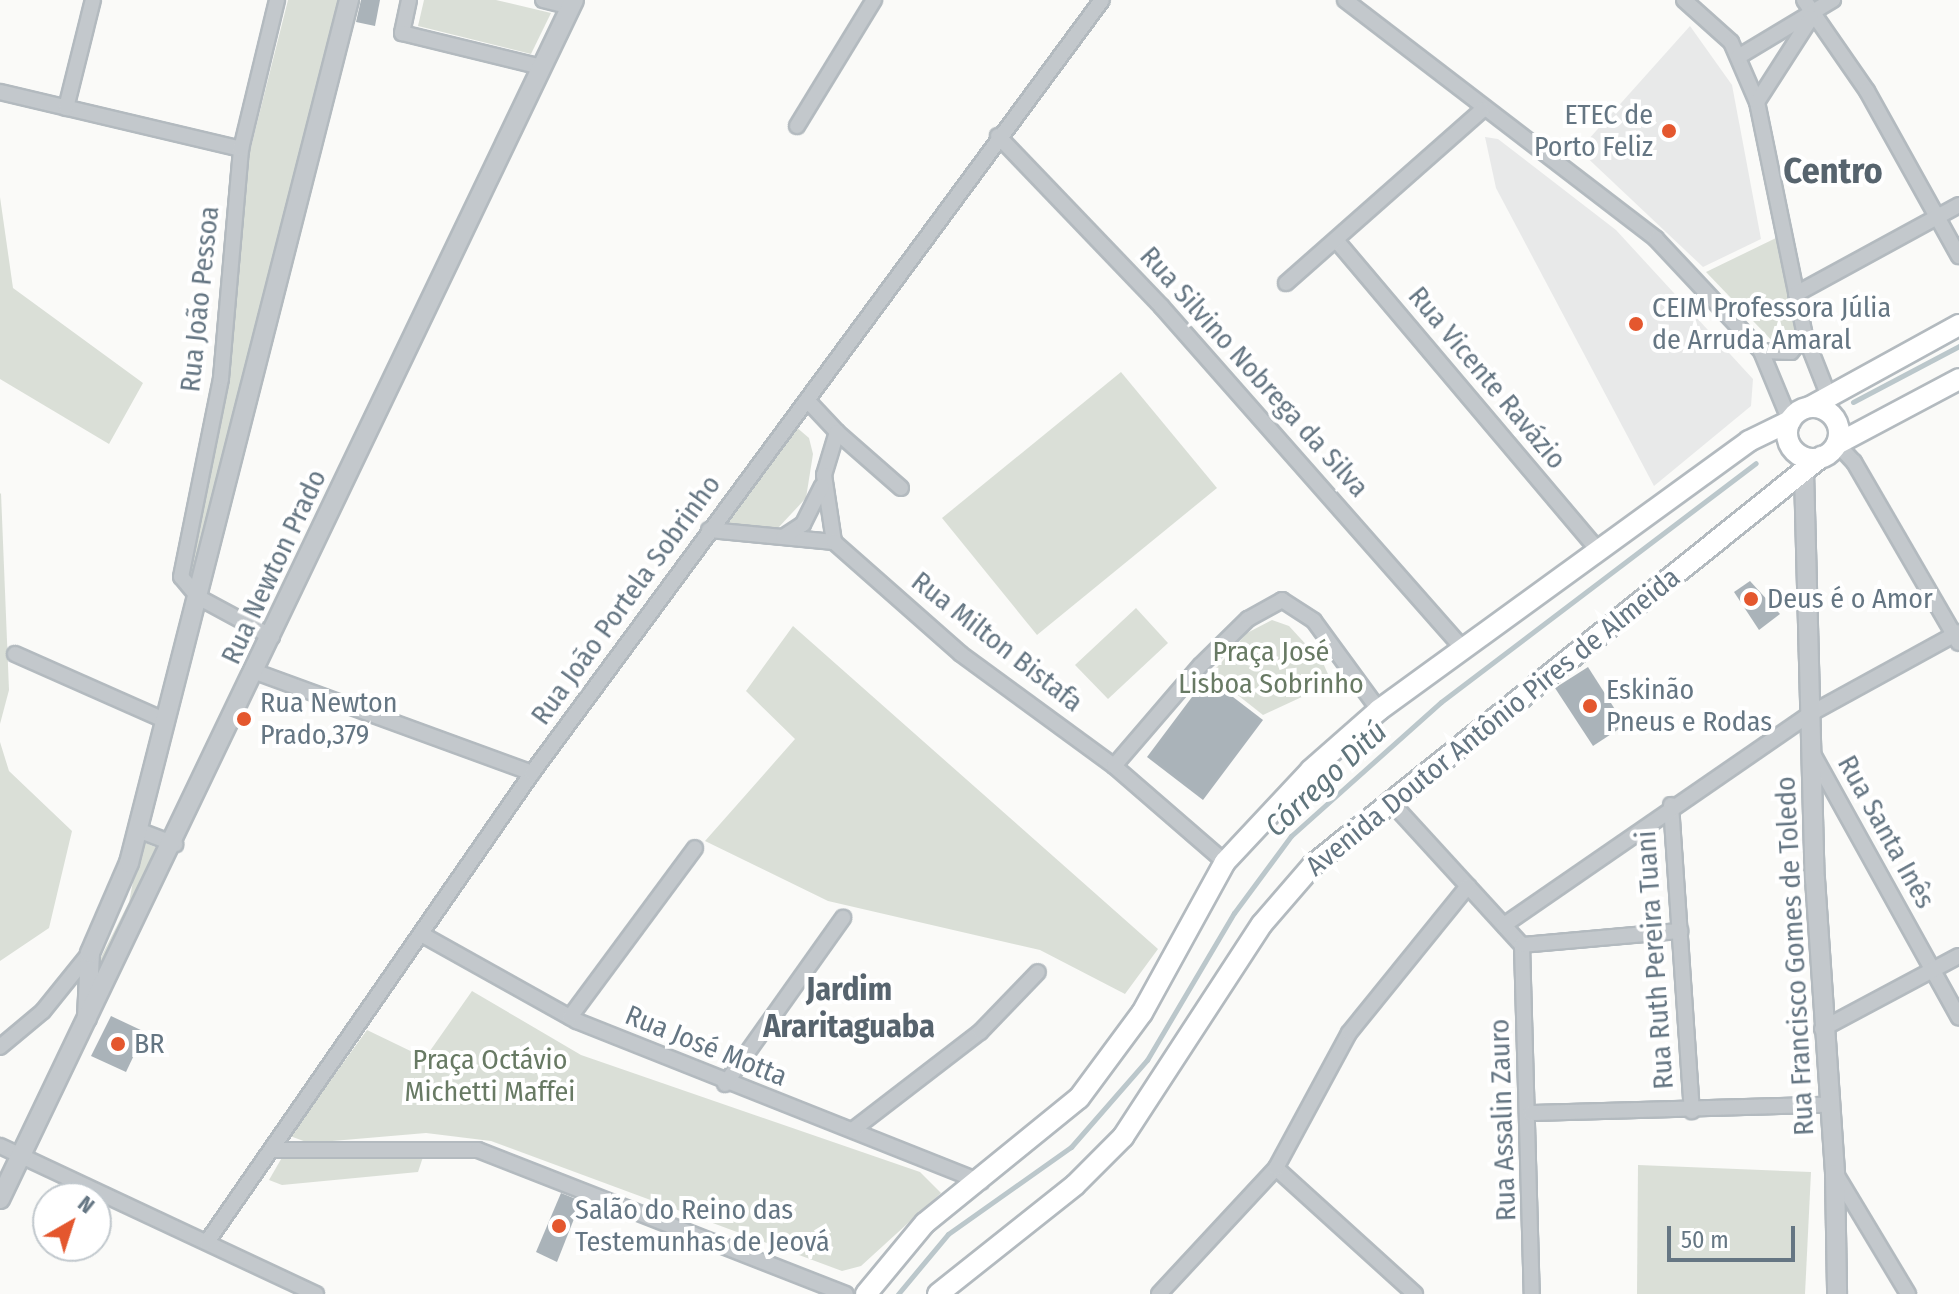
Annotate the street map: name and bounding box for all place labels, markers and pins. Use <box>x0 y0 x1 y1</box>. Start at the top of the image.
place label: ETEC de Porto Feliz <box>1534 98 1653 164</box>
marker: ETEC de Porto Feliz <box>1660 122 1678 140</box>
place label: CEIM Professora Júlia de Arruda Amaral <box>1652 291 1891 357</box>
marker: CEIM Professora Júlia de Arruda Amaral <box>1627 315 1645 333</box>
place label: Deus é o Amor <box>1767 582 1933 616</box>
marker: Deus é o Amor <box>1742 590 1760 608</box>
place label: Eskinão Pneus e Rodas <box>1606 673 1772 739</box>
place label: Rua Newton Prado,379 <box>260 686 398 752</box>
marker: Eskinão Pneus e Rodas <box>1581 697 1599 715</box>
marker: Rua Newton Prado,379 <box>235 710 253 728</box>
place label: BR <box>134 1027 165 1061</box>
marker: BR <box>109 1035 127 1053</box>
place label: Salão do Reino das Testemunhas de Jeová <box>575 1193 830 1259</box>
marker: Salão do Reino das Testemunhas de Jeová <box>550 1217 568 1235</box>

